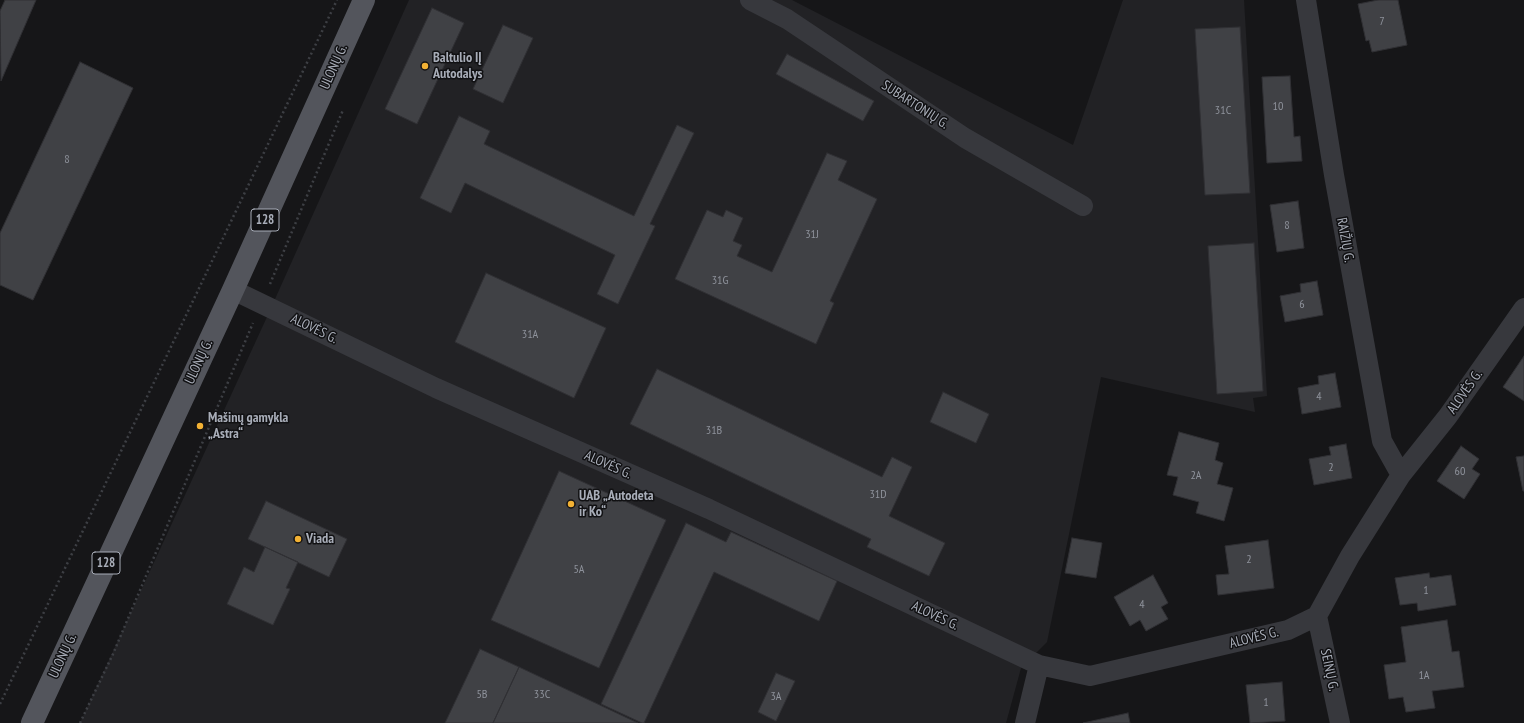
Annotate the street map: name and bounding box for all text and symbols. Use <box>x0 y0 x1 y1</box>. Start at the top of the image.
house number: 7 <box>1379 15 1385 29</box>
street label: ULONŲ G. <box>317 42 351 92</box>
place label: Baltulio IĮ Autodalys <box>433 50 482 82</box>
marker: Baltulio IĮ Autodalys <box>420 61 430 71</box>
street label: SUBARTONIŲ G. <box>878 77 952 133</box>
house number: 10 <box>1273 100 1283 114</box>
house number: 31C <box>1215 104 1231 118</box>
house number: 8 <box>64 153 70 167</box>
road number: 128 <box>251 209 279 231</box>
street label: RAIŽIŲ G. <box>1333 216 1357 264</box>
house number: 8 <box>1284 219 1290 233</box>
house number: 31J <box>805 228 819 242</box>
house number: 31G <box>712 274 728 288</box>
house number: 6 <box>1299 298 1305 312</box>
street label: ALOVĖS G. <box>288 311 340 347</box>
house number: 31A <box>522 328 538 342</box>
street label: ULONŲ G. <box>181 337 217 387</box>
street label: ALOVĖS G. <box>1444 367 1486 417</box>
house number: 4 <box>1316 390 1322 404</box>
place label: Mašinų gamykla „Astra“ <box>208 410 288 442</box>
marker: Mašinų gamykla „Astra“ <box>195 421 205 431</box>
house number: 31B <box>706 424 722 438</box>
street label: ALOVĖS G. <box>582 447 634 483</box>
house number: 2 <box>1328 461 1334 475</box>
house number: 60 <box>1455 465 1465 479</box>
house number: 2A <box>1190 469 1202 483</box>
place label: UAB „Autodeta ir Ko“ <box>579 488 654 520</box>
house number: 31D <box>869 488 887 502</box>
marker: UAB „Autodeta ir Ko“ <box>566 499 576 509</box>
place label: Viada <box>306 531 334 547</box>
marker: Viada <box>293 534 303 544</box>
road number: 128 <box>92 552 120 574</box>
house number: 2 <box>1246 553 1252 567</box>
house number: 5A <box>573 563 585 577</box>
house number: 1 <box>1423 584 1429 598</box>
street label: ALOVĖS G. <box>909 598 961 634</box>
house number: 4 <box>1139 598 1145 612</box>
street label: ALOVĖS G. <box>1228 624 1280 652</box>
street label: ULONŲ G. <box>45 631 81 681</box>
street label: SEINŲ G. <box>1316 648 1342 692</box>
house number: 1A <box>1418 669 1430 683</box>
house number: 5B <box>476 688 488 702</box>
house number: 33C <box>534 688 550 702</box>
house number: 3A <box>770 690 782 704</box>
house number: 1 <box>1263 696 1269 710</box>

